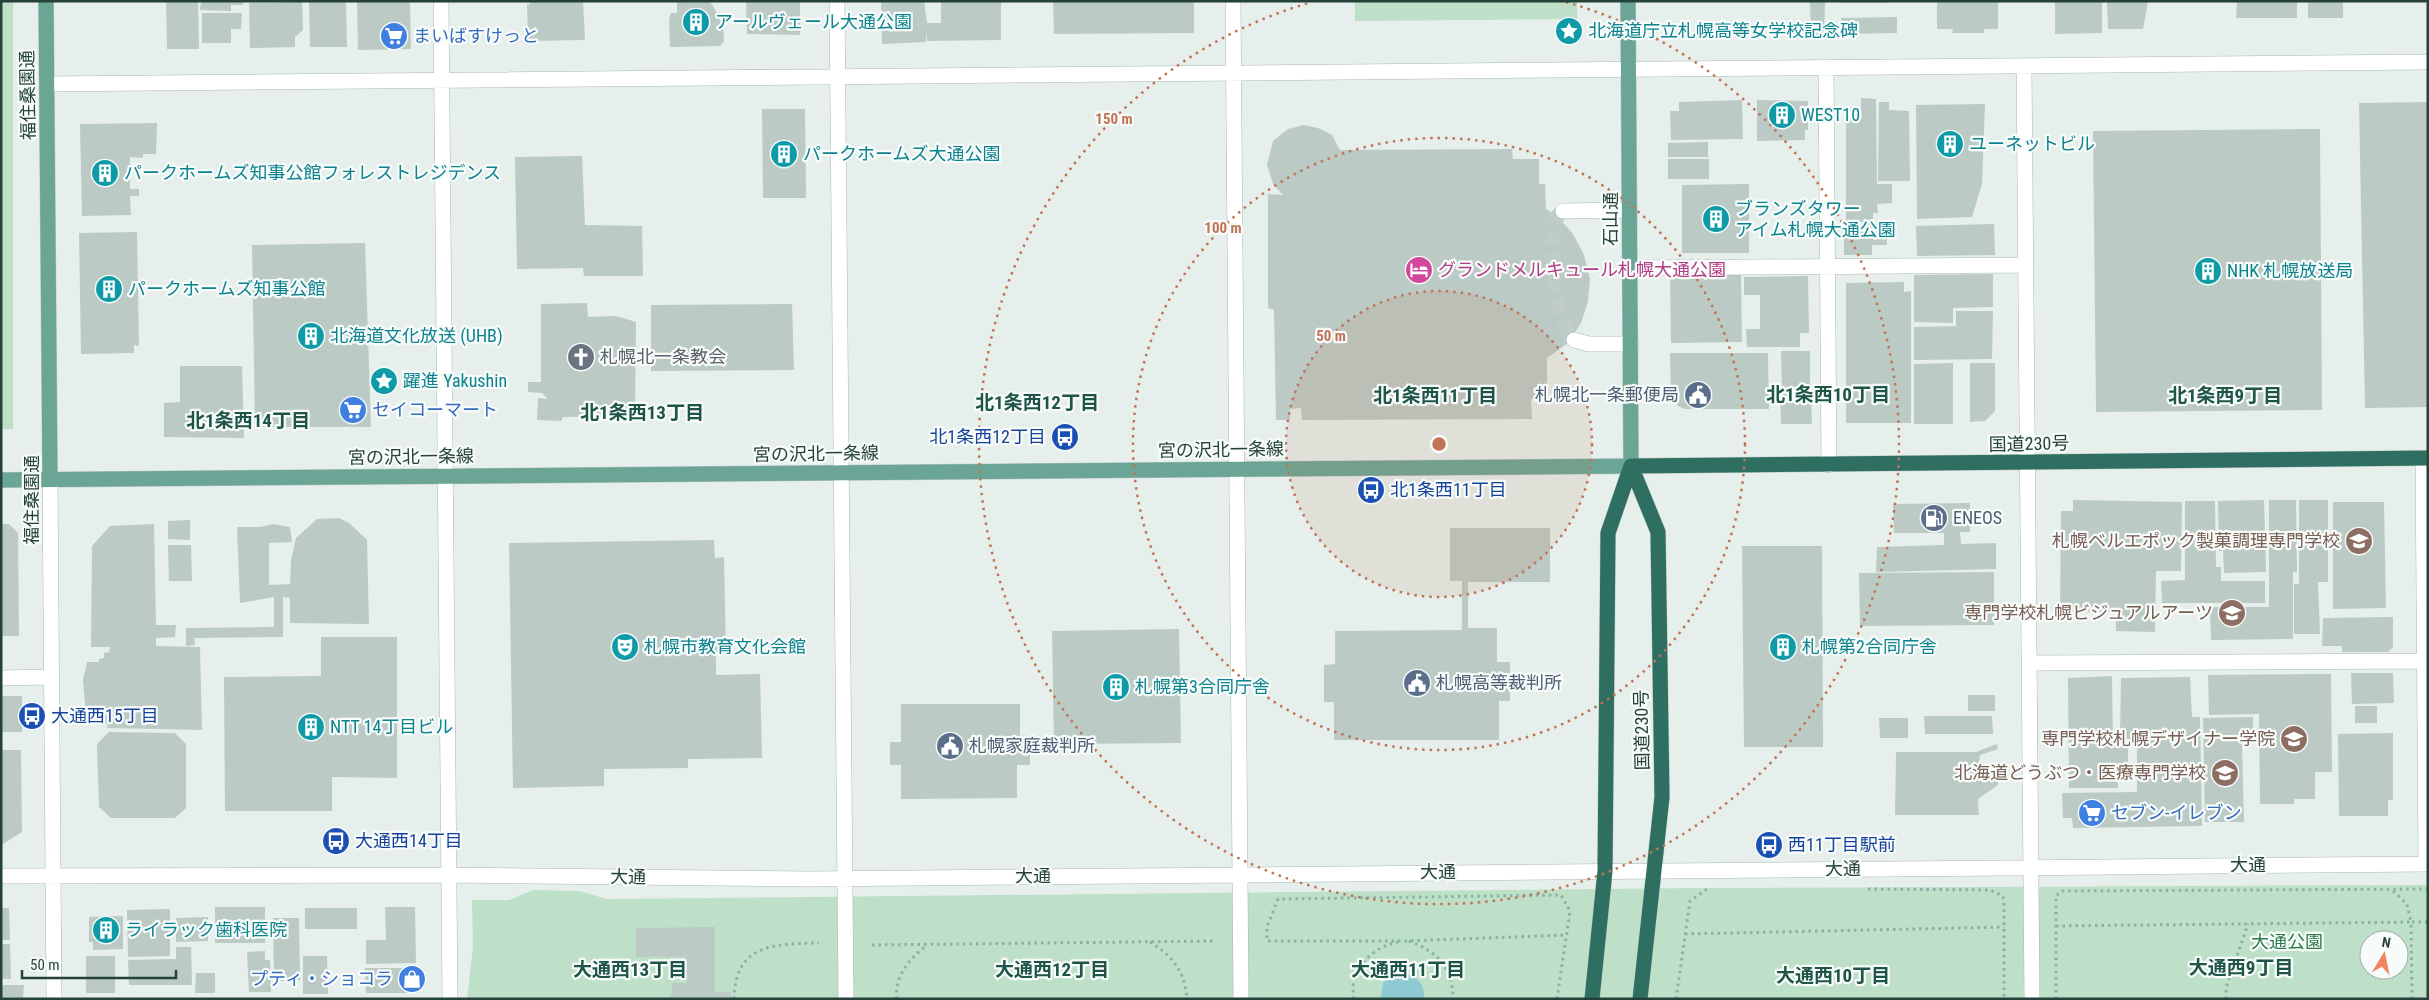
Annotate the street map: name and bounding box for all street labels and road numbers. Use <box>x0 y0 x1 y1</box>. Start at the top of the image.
street label: 福住桑園通 <box>16 50 39 140</box>
street label: 石山通 <box>1600 192 1621 246</box>
street label: 国道230号 <box>1988 432 2070 455</box>
street label: 宮の沢北一条線 <box>1158 438 1284 461</box>
street label: 宮の沢北一条線 <box>753 442 879 465</box>
street label: 宮の沢北一条線 <box>348 445 474 468</box>
street label: 福住桑園通 <box>21 455 42 545</box>
street label: 国道230号 <box>1630 689 1653 771</box>
street label: 大通 <box>2230 854 2266 875</box>
street label: 大通 <box>1825 858 1861 879</box>
street label: 大通 <box>1420 861 1456 882</box>
street label: 大通 <box>1015 865 1051 886</box>
street label: 大通 <box>610 866 646 887</box>

